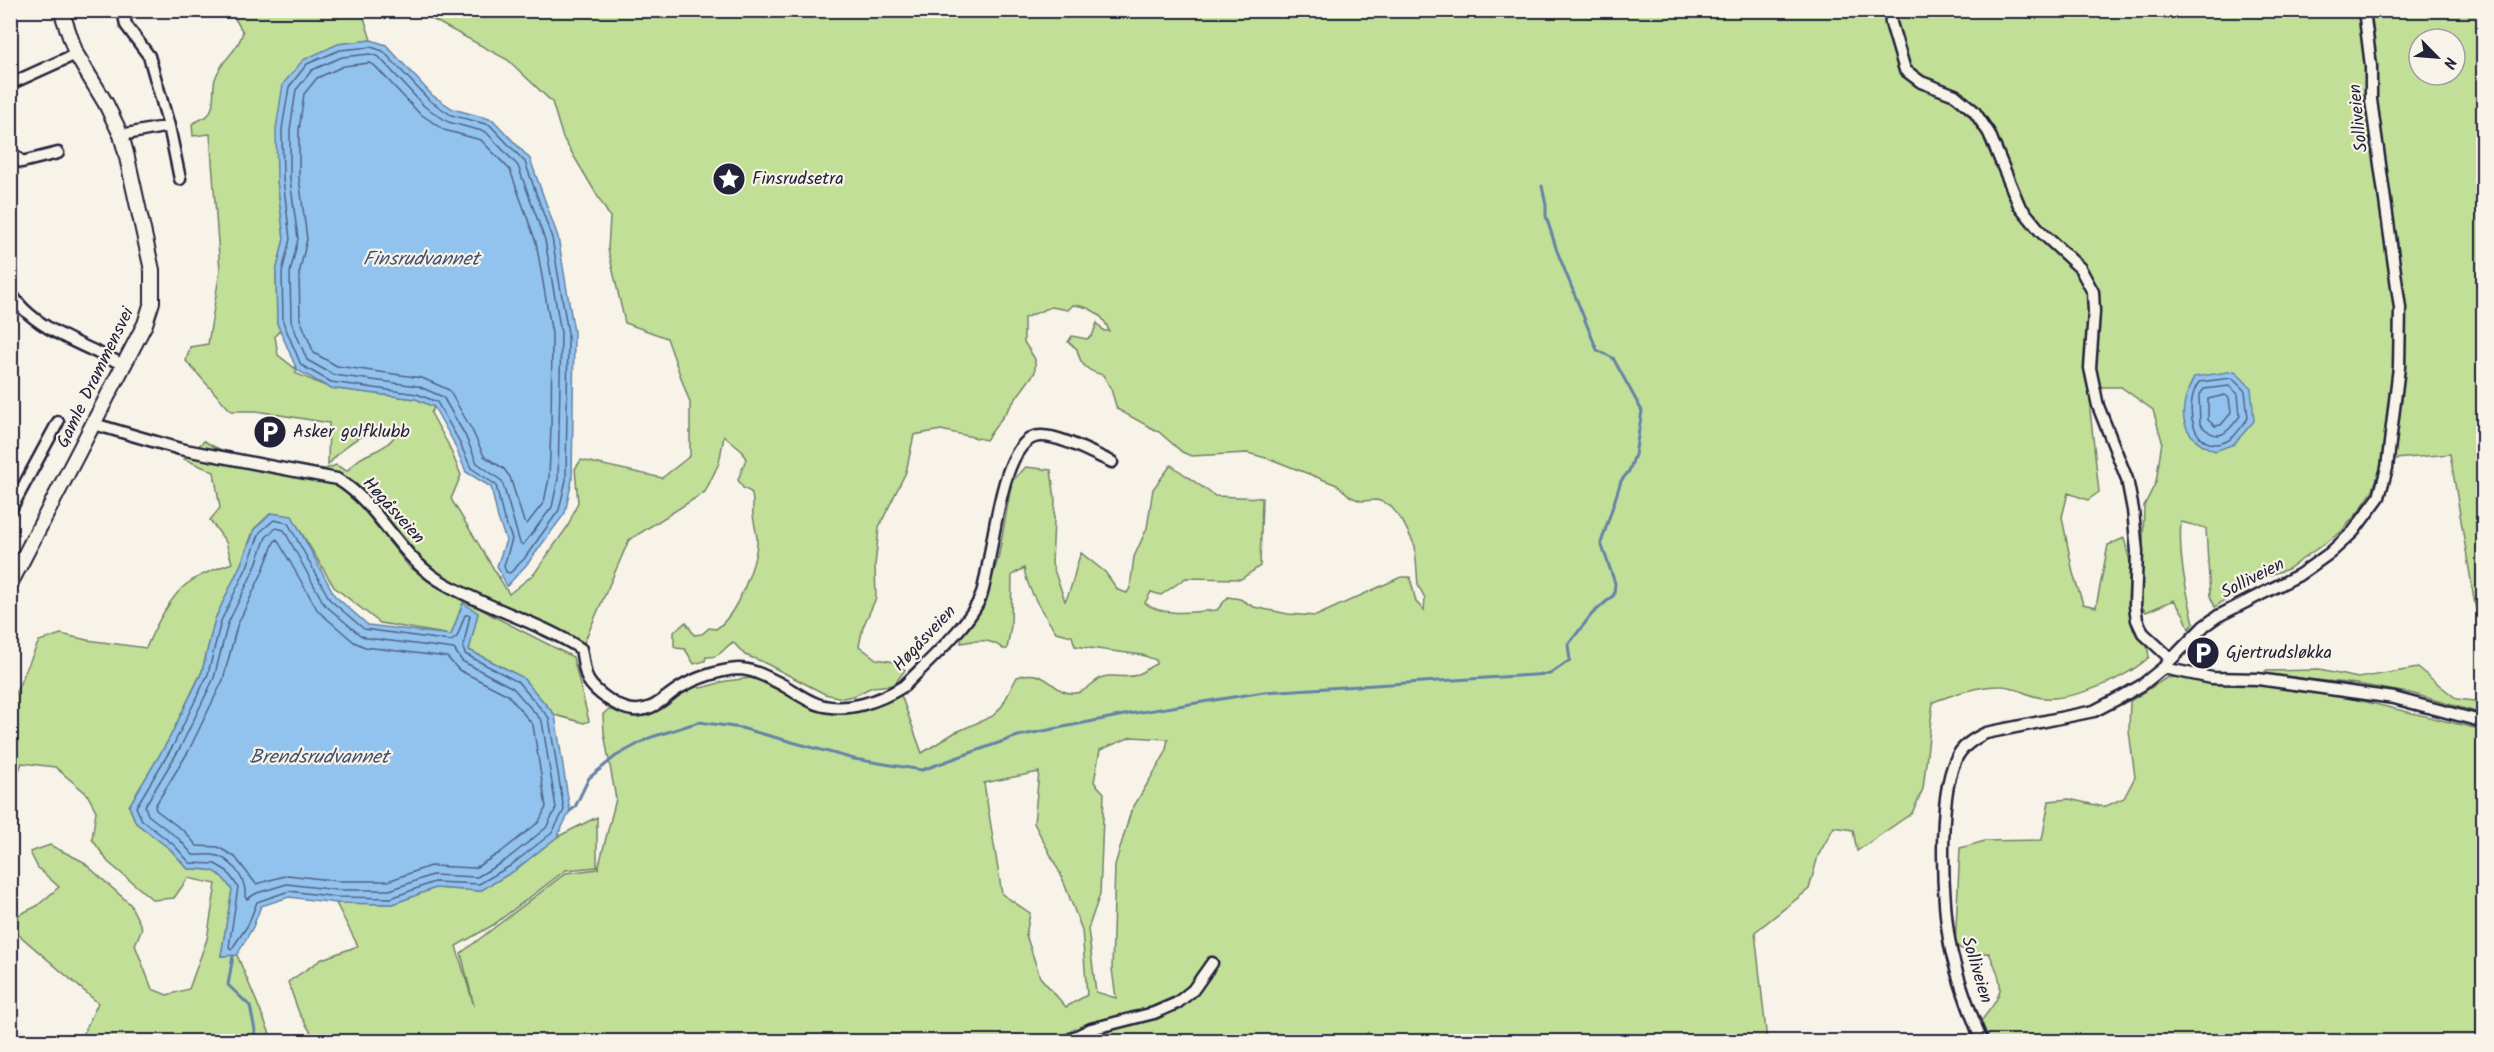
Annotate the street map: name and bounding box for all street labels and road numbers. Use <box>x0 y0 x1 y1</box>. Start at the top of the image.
street label: Solliveien <box>2341 82 2377 154</box>
street label: Gamle Drammensvei <box>49 302 143 453</box>
street label: Høgåsveien <box>355 471 431 551</box>
street label: Solliveien <box>2216 551 2290 607</box>
street label: Høgåsveien <box>886 599 964 679</box>
street label: Solliveien <box>1952 933 2000 1007</box>

